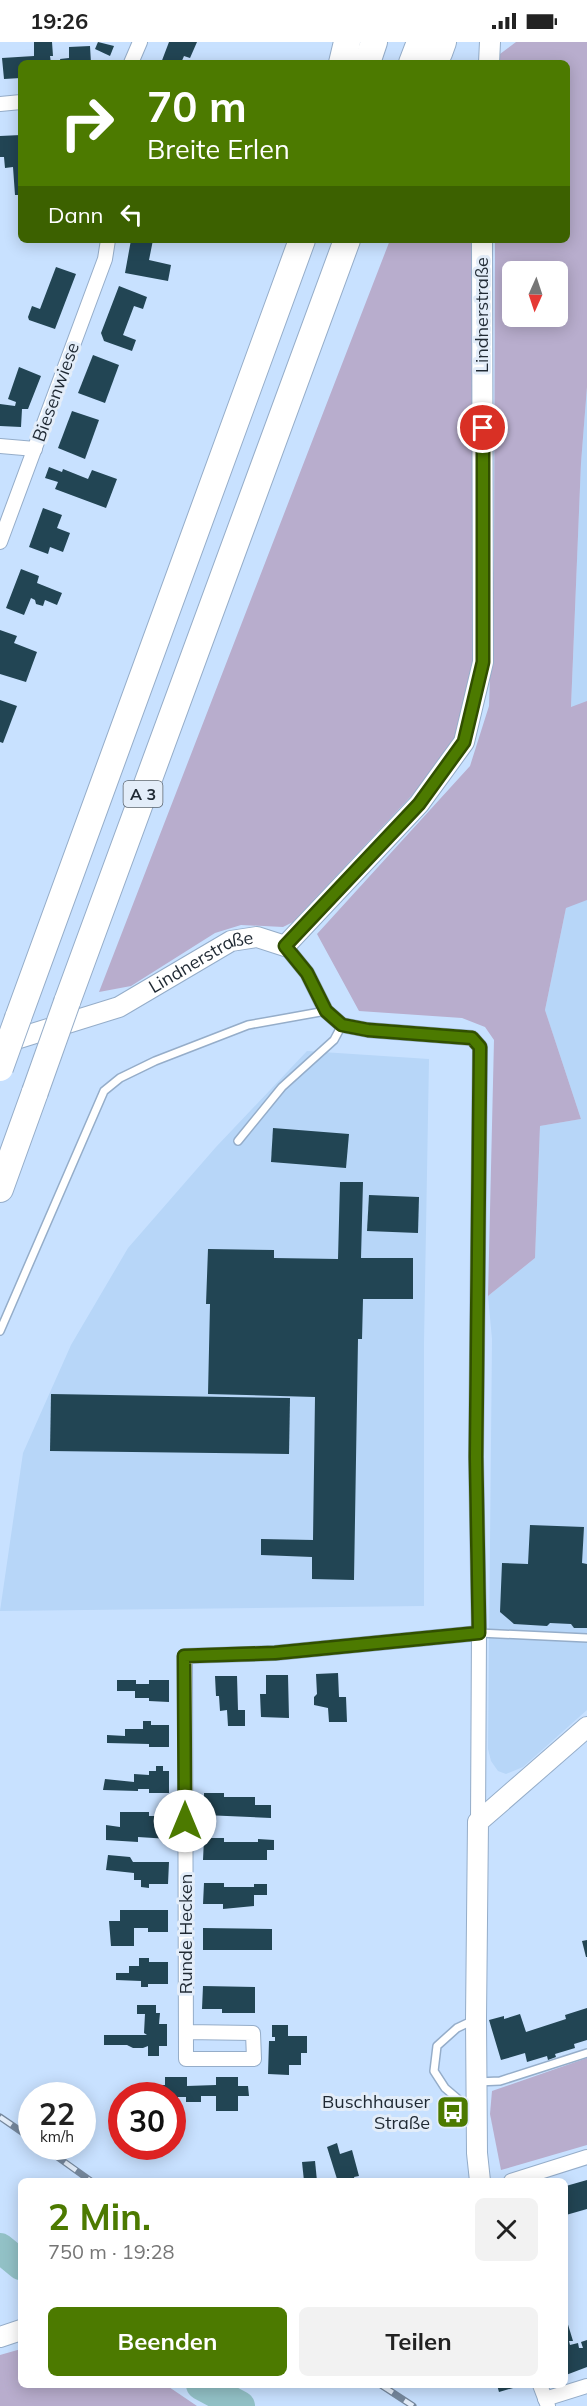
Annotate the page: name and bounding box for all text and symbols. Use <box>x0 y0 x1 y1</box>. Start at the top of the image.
text: 19:26 <box>30 7 88 35</box>
text: 70 m <box>147 80 247 133</box>
icon: right <box>48 84 126 162</box>
text: Breite Erlen <box>147 132 290 166</box>
icon: left <box>115 198 148 231</box>
text: Dann <box>48 201 103 229</box>
street label: Lindnerstraße <box>470 257 493 373</box>
north arrow <box>502 261 568 327</box>
map controls <box>502 261 568 327</box>
street label: Biesenwiese <box>27 339 84 445</box>
pin <box>457 402 508 453</box>
icon: arrive <box>466 411 499 444</box>
road number: A 3 <box>124 781 162 807</box>
street label: Lindnerstraße <box>144 926 255 998</box>
position arrow <box>153 1789 217 1853</box>
street label: Runde Hecken <box>174 1874 197 1994</box>
speed limit sign: 30 <box>108 2082 186 2160</box>
place label: Buschhauser Straße <box>322 2090 430 2134</box>
bus stop icon: Buschhauser Straße <box>435 2094 471 2130</box>
text: 22 <box>39 2095 75 2133</box>
text: km/h <box>40 2127 74 2146</box>
text: 2 Min. <box>48 2194 151 2239</box>
button: close <box>475 2198 538 2261</box>
text: 750 m · 19:28 <box>48 2239 174 2264</box>
button: Beenden <box>48 2307 287 2376</box>
button: Teilen <box>299 2307 538 2376</box>

